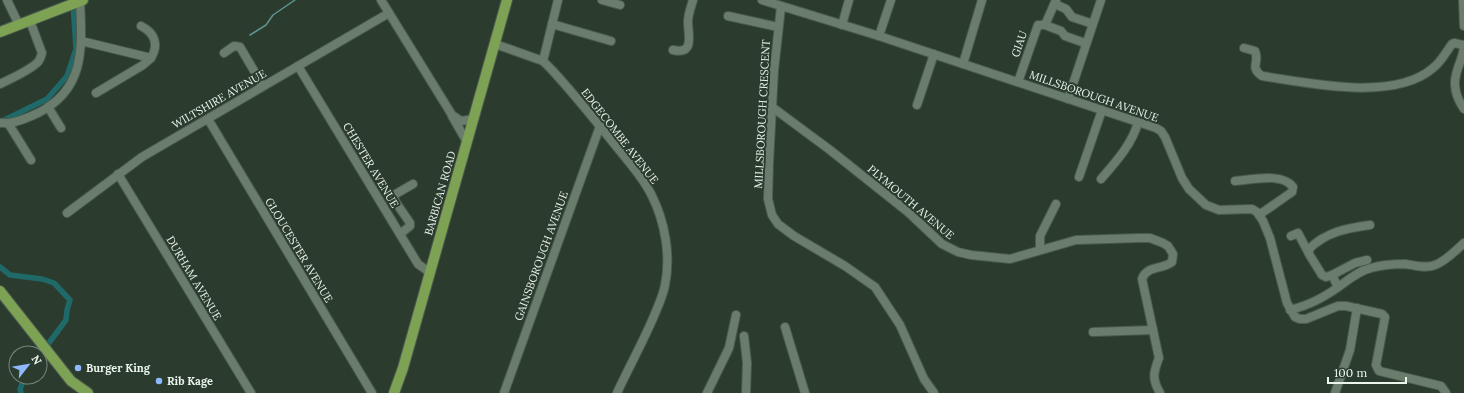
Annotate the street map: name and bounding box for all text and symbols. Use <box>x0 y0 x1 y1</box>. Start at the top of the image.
street label: GIAU <box>1008 29 1030 59</box>
street label: MILLSBOROUGH CRESCENT <box>751 39 773 189</box>
street label: WILTSHIRE AVENUE <box>169 66 269 132</box>
street label: MILLSBOROUGH AVENUE <box>1028 67 1161 125</box>
street label: EDGECOMBE AVENUE <box>578 86 662 187</box>
street label: CHESTER AVENUE <box>340 120 402 210</box>
street label: BARBICAN ROAD <box>421 149 459 237</box>
street label: PLYMOUTH AVENUE <box>865 162 957 242</box>
street label: GAINSBOROUGH AVENUE <box>511 189 571 323</box>
street label: GLOUCESTER AVENUE <box>262 195 336 305</box>
street label: DURHAM AVENUE <box>163 233 225 323</box>
north arrow <box>8 345 48 385</box>
text: N <box>28 353 45 368</box>
scale bar <box>1328 359 1406 385</box>
place label: Burger King <box>86 361 151 375</box>
marker: Burger King <box>73 363 83 373</box>
text: 100 m <box>1334 365 1367 380</box>
place label: Rib Kage <box>167 374 213 388</box>
marker: Rib Kage <box>154 376 164 386</box>

